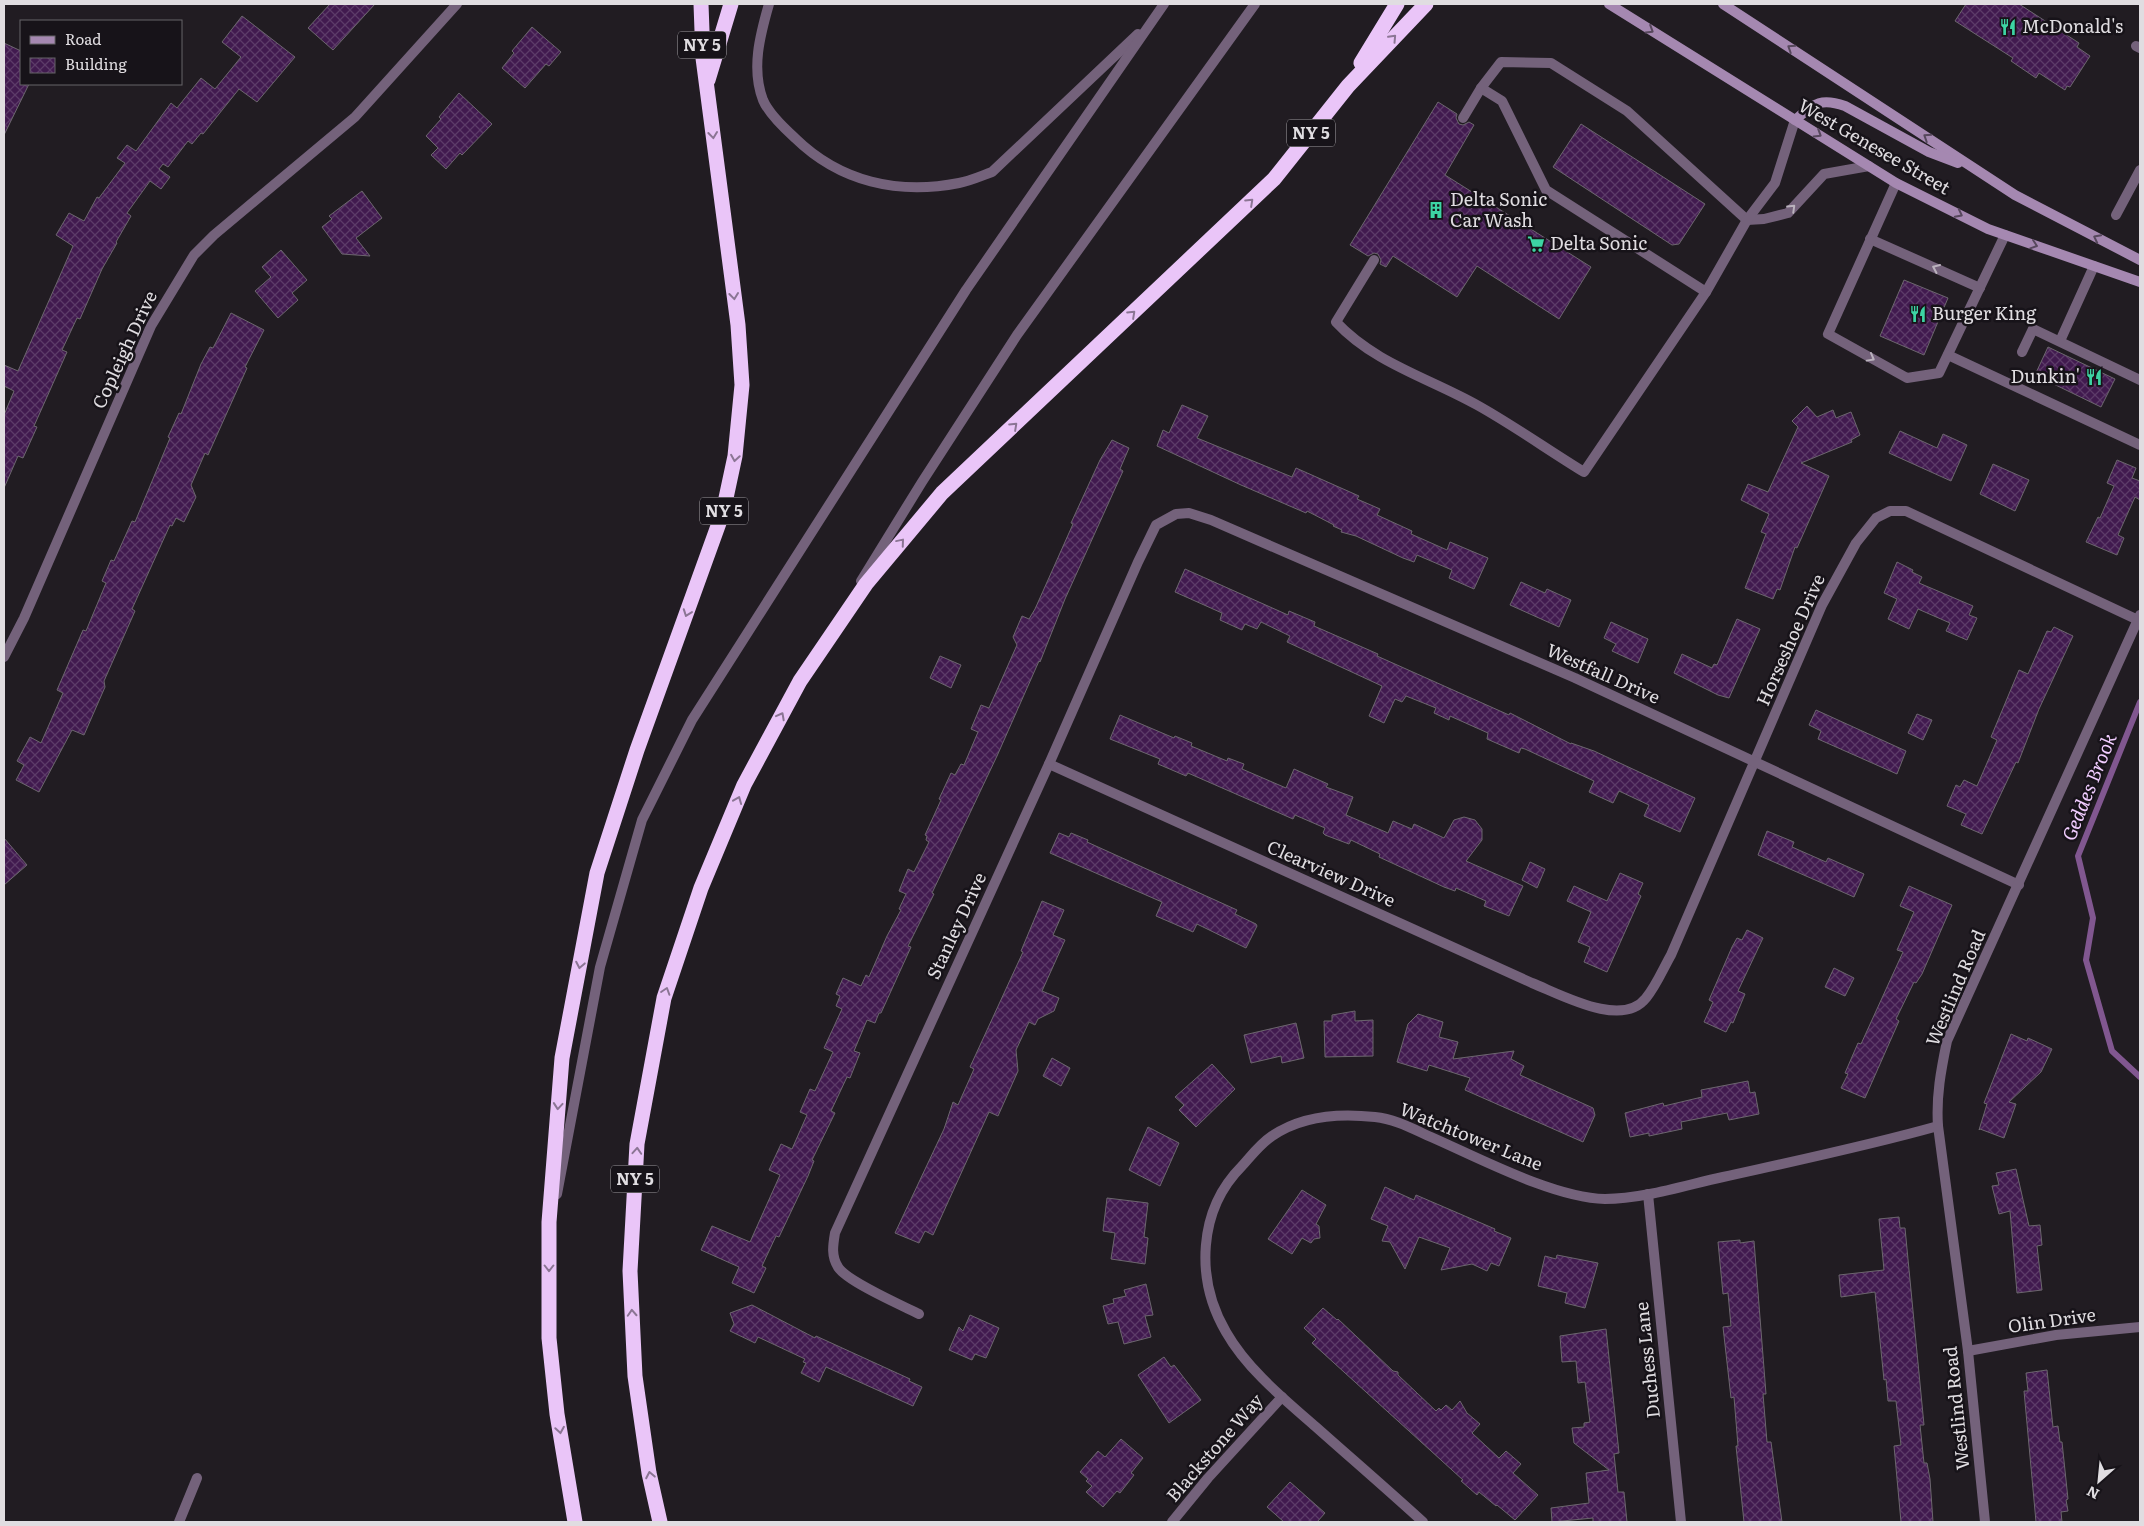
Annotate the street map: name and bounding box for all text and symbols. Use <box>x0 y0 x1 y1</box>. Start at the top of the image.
place label: McDonald's <box>2022 12 2123 39</box>
restaurant icon: McDonald's <box>1998 17 2018 37</box>
legend <box>20 20 182 85</box>
one-way arrow <box>1645 23 1654 33</box>
text: Road <box>65 27 101 50</box>
road number: NY 5 <box>678 32 726 58</box>
one-way arrow <box>1387 35 1396 44</box>
one-way arrow <box>1788 45 1797 54</box>
text: Building <box>65 52 127 75</box>
street label: West Genesee Street <box>1794 91 1956 201</box>
road number: NY 5 <box>1287 120 1335 146</box>
one-way arrow <box>1812 128 1821 138</box>
one-way arrow <box>707 131 718 139</box>
one-way arrow <box>1923 134 1932 144</box>
place label: Delta Sonic Car Wash <box>1450 185 1547 233</box>
one-way arrow <box>1244 199 1253 208</box>
building icon: Delta Sonic Car Wash <box>1426 200 1446 220</box>
one-way arrow <box>1786 205 1795 214</box>
one-way arrow <box>1954 208 1963 218</box>
place label: Delta Sonic <box>1550 229 1647 256</box>
supermarket icon: Delta Sonic <box>1526 234 1546 254</box>
one-way arrow <box>2093 234 2102 244</box>
one-way arrow <box>2030 239 2038 249</box>
one-way arrow <box>1932 264 1941 274</box>
street label: Copleigh Drive <box>84 286 163 413</box>
one-way arrow <box>728 292 739 300</box>
place label: Burger King <box>1932 299 2037 326</box>
restaurant icon: Burger King <box>1908 304 1928 324</box>
one-way arrow <box>1126 311 1135 320</box>
one-way arrow <box>1865 351 1874 361</box>
place label: Dunkin' <box>2011 362 2080 389</box>
restaurant icon: Dunkin' <box>2084 367 2104 387</box>
one-way arrow <box>1008 423 1017 432</box>
one-way arrow <box>730 453 740 462</box>
road number: NY 5 <box>700 498 748 524</box>
one-way arrow <box>896 539 905 548</box>
street label: Horseshoe Drive <box>1748 569 1831 710</box>
one-way arrow <box>683 608 693 616</box>
street label: Westfall Drive <box>1542 636 1665 710</box>
one-way arrow <box>775 713 785 722</box>
water label: Geddes Brook <box>2054 728 2123 845</box>
one-way arrow <box>732 797 742 805</box>
street label: Clearview Drive <box>1263 832 1400 913</box>
street label: Stanley Drive <box>919 867 992 983</box>
street label: Westlind Road <box>1918 925 1991 1050</box>
one-way arrow <box>575 961 585 969</box>
one-way arrow <box>661 988 671 996</box>
street label: Watchtower Lane <box>1396 1095 1547 1177</box>
one-way arrow <box>553 1103 564 1111</box>
one-way arrow <box>631 1147 642 1155</box>
road number: NY 5 <box>611 1166 659 1192</box>
one-way arrow <box>544 1265 554 1273</box>
street label: Olin Drive <box>2006 1300 2097 1339</box>
street label: Duchess Lane <box>1627 1301 1666 1420</box>
one-way arrow <box>626 1309 637 1317</box>
street label: Westlind Road <box>1936 1345 1975 1471</box>
street label: Blackstone Way <box>1159 1386 1269 1507</box>
one-way arrow <box>554 1426 564 1435</box>
north arrow <box>2074 1456 2124 1506</box>
one-way arrow <box>645 1470 656 1479</box>
text: N <box>2083 1482 2102 1505</box>

